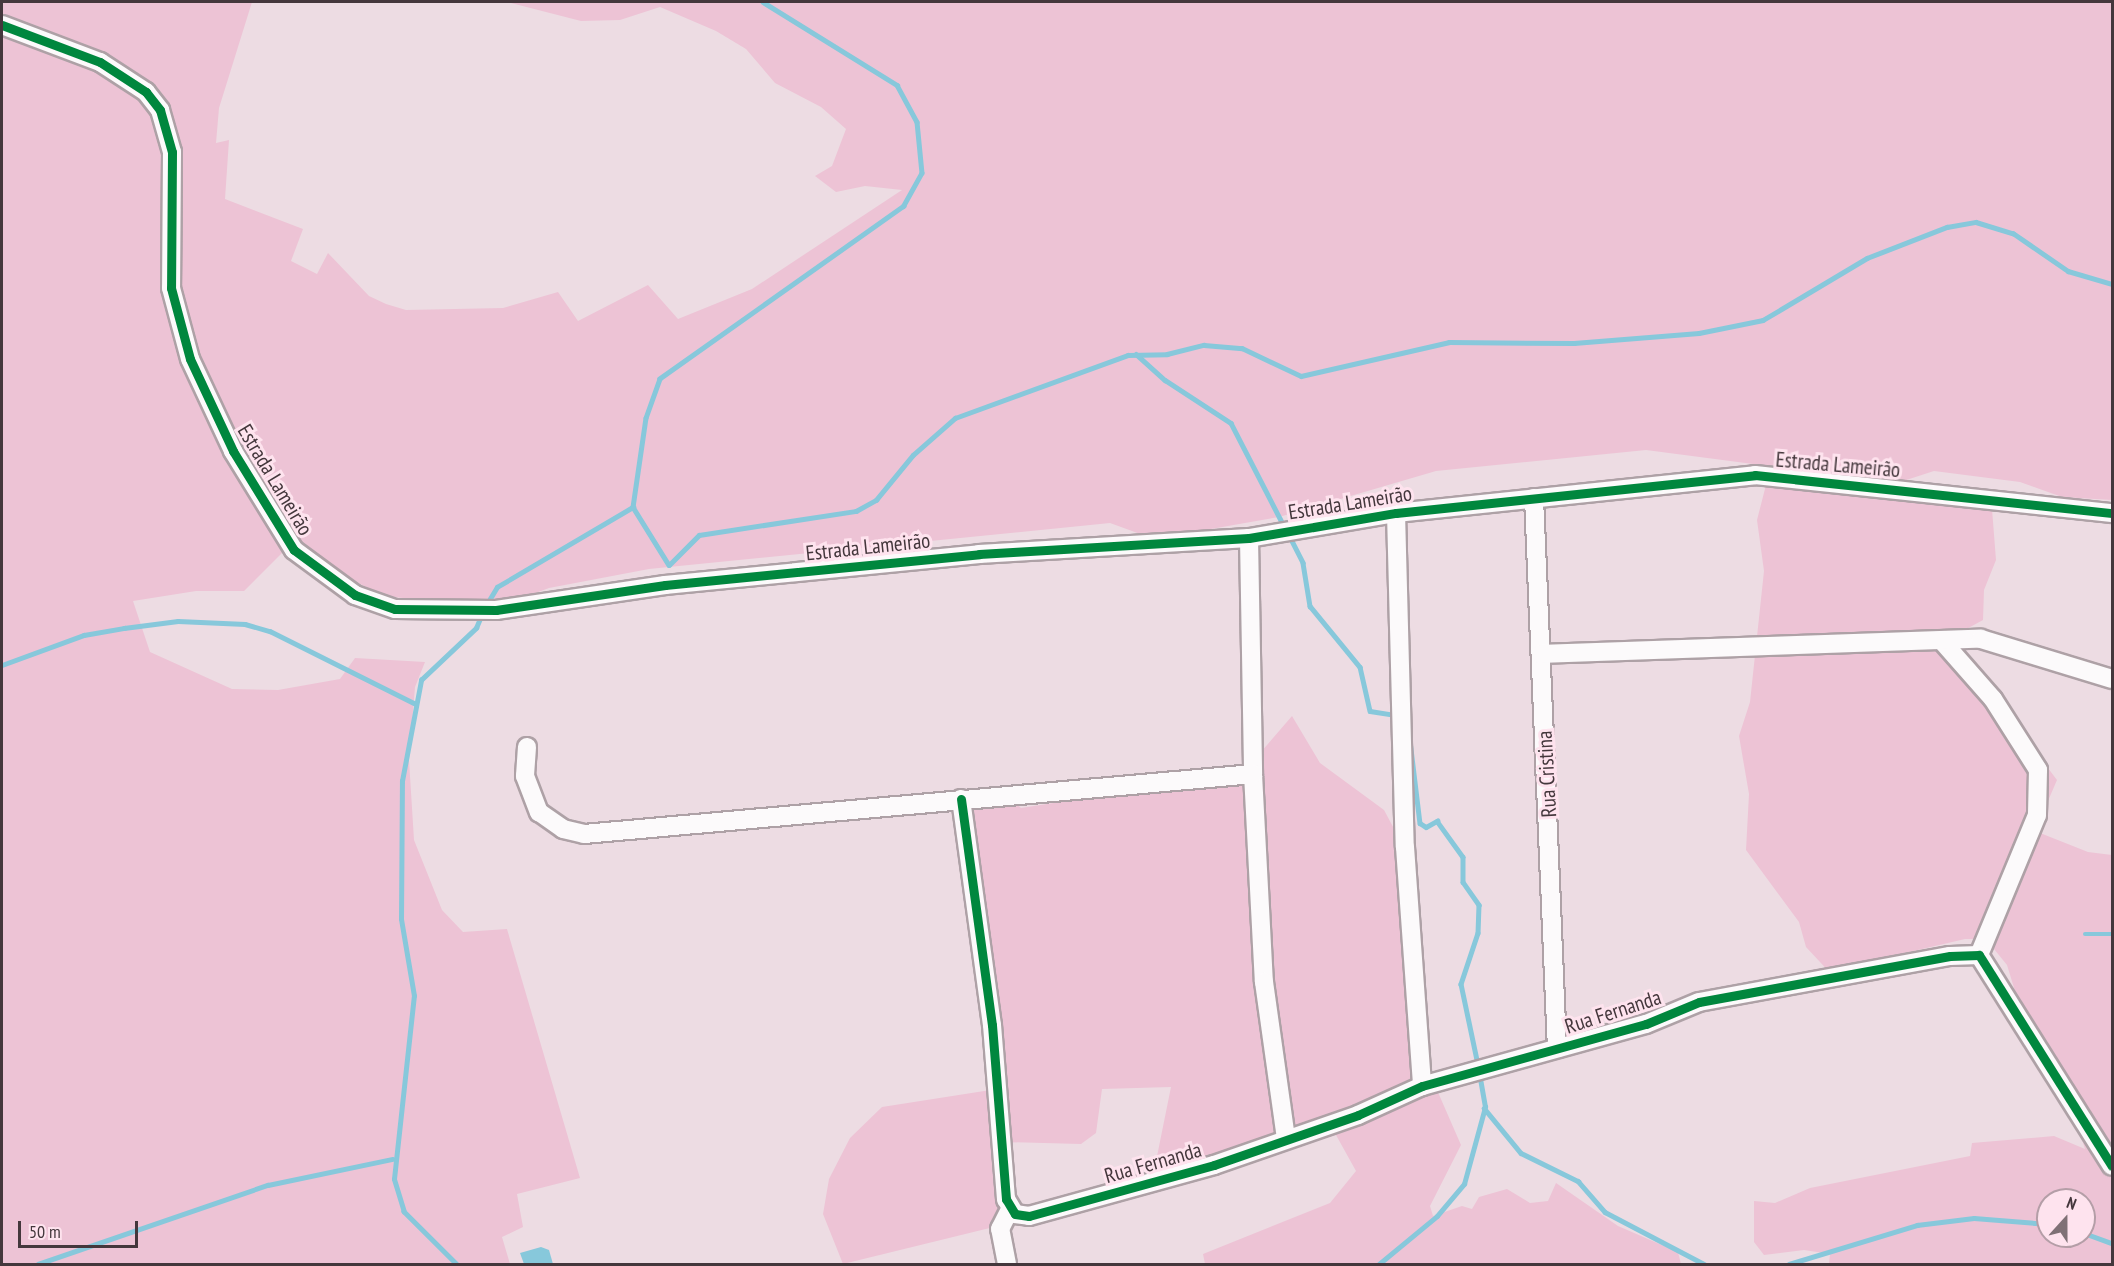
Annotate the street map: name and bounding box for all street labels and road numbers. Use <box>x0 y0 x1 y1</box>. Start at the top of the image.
street label: Estrada Lameirão <box>232 420 318 540</box>
street label: Estrada Lameirão <box>1775 447 1901 483</box>
street label: Estrada Lameirão <box>1286 481 1414 525</box>
street label: Estrada Lameirão <box>805 528 931 566</box>
street label: Rua Cristina <box>1532 730 1562 818</box>
street label: Rua Fernanda <box>1562 985 1664 1039</box>
street label: Rua Fernanda <box>1102 1137 1204 1189</box>

